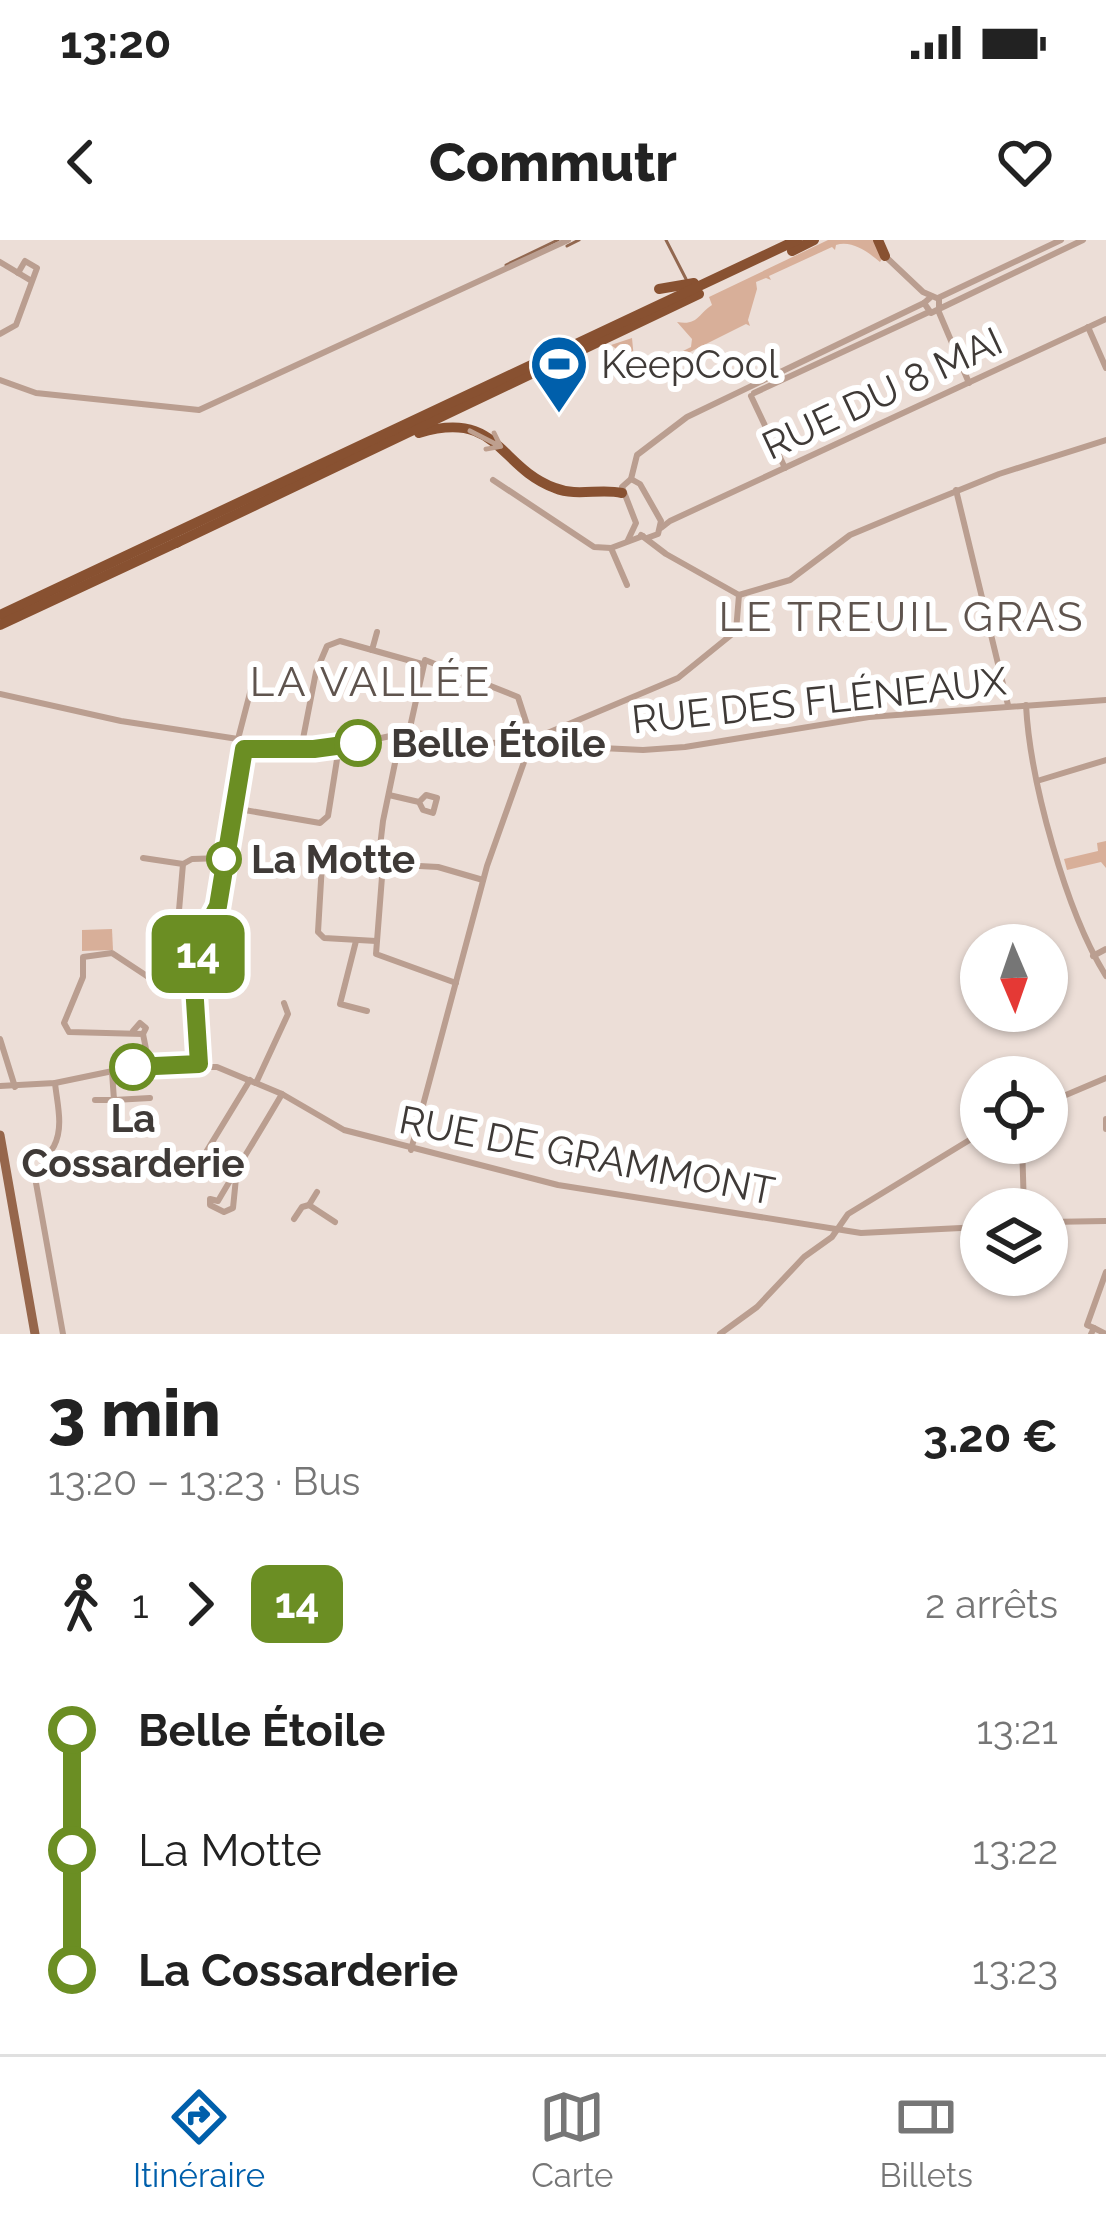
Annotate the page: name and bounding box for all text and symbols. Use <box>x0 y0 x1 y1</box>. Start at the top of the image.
text: 13:20 <box>60 16 171 69</box>
icon: back <box>48 129 114 195</box>
icon: heart <box>992 129 1058 195</box>
text: Commutr <box>429 130 677 194</box>
street label: RUE DU 8 MAI <box>755 317 1009 469</box>
sports icon: KeepCool <box>528 333 590 415</box>
place label: KeepCool <box>601 341 779 387</box>
one-way arrow <box>468 429 504 452</box>
district label: LE TREUIL GRAS <box>718 592 1086 641</box>
district label: LA VALLÉE <box>250 657 492 706</box>
street label: RUE DES FLÉNEAUX <box>629 657 1009 743</box>
place label: Belle Étoile <box>391 720 606 766</box>
marker: Belle Étoile <box>336 721 380 765</box>
place label: La Motte <box>251 836 415 882</box>
marker: La Motte <box>208 843 240 875</box>
line badge: 14 <box>144 915 252 993</box>
north arrow <box>960 924 1068 1032</box>
map controls <box>960 924 1068 1296</box>
text: 14 <box>176 929 220 978</box>
marker: La Cossarderie <box>111 1045 155 1089</box>
button: locate <box>960 1056 1068 1164</box>
place label: La Cossarderie <box>21 1095 245 1186</box>
street label: RUE DE GRAMMONT <box>395 1096 779 1214</box>
button: layers <box>960 1188 1068 1296</box>
text: 3 min <box>48 1374 221 1451</box>
text: 3.20 € <box>923 1410 1058 1463</box>
text: 13:20 – 13:23 · Bus <box>48 1458 360 1504</box>
icon: walk <box>48 1571 114 1637</box>
icon: forward <box>167 1571 233 1637</box>
text: 14 <box>275 1579 319 1628</box>
text: 1 <box>132 1581 149 1627</box>
text: 2 arrêts <box>925 1581 1058 1627</box>
text: Belle Étoile <box>138 1704 386 1757</box>
text: 13:21 <box>976 1707 1058 1753</box>
text: La Motte <box>138 1824 322 1877</box>
text: 13:22 <box>973 1827 1058 1873</box>
text: La Cossarderie <box>138 1944 458 1997</box>
text: 13:23 <box>972 1947 1058 1993</box>
tab: Itinéraire <box>133 2084 265 2195</box>
tab: Carte <box>531 2084 613 2195</box>
tab: Billets <box>880 2084 973 2195</box>

